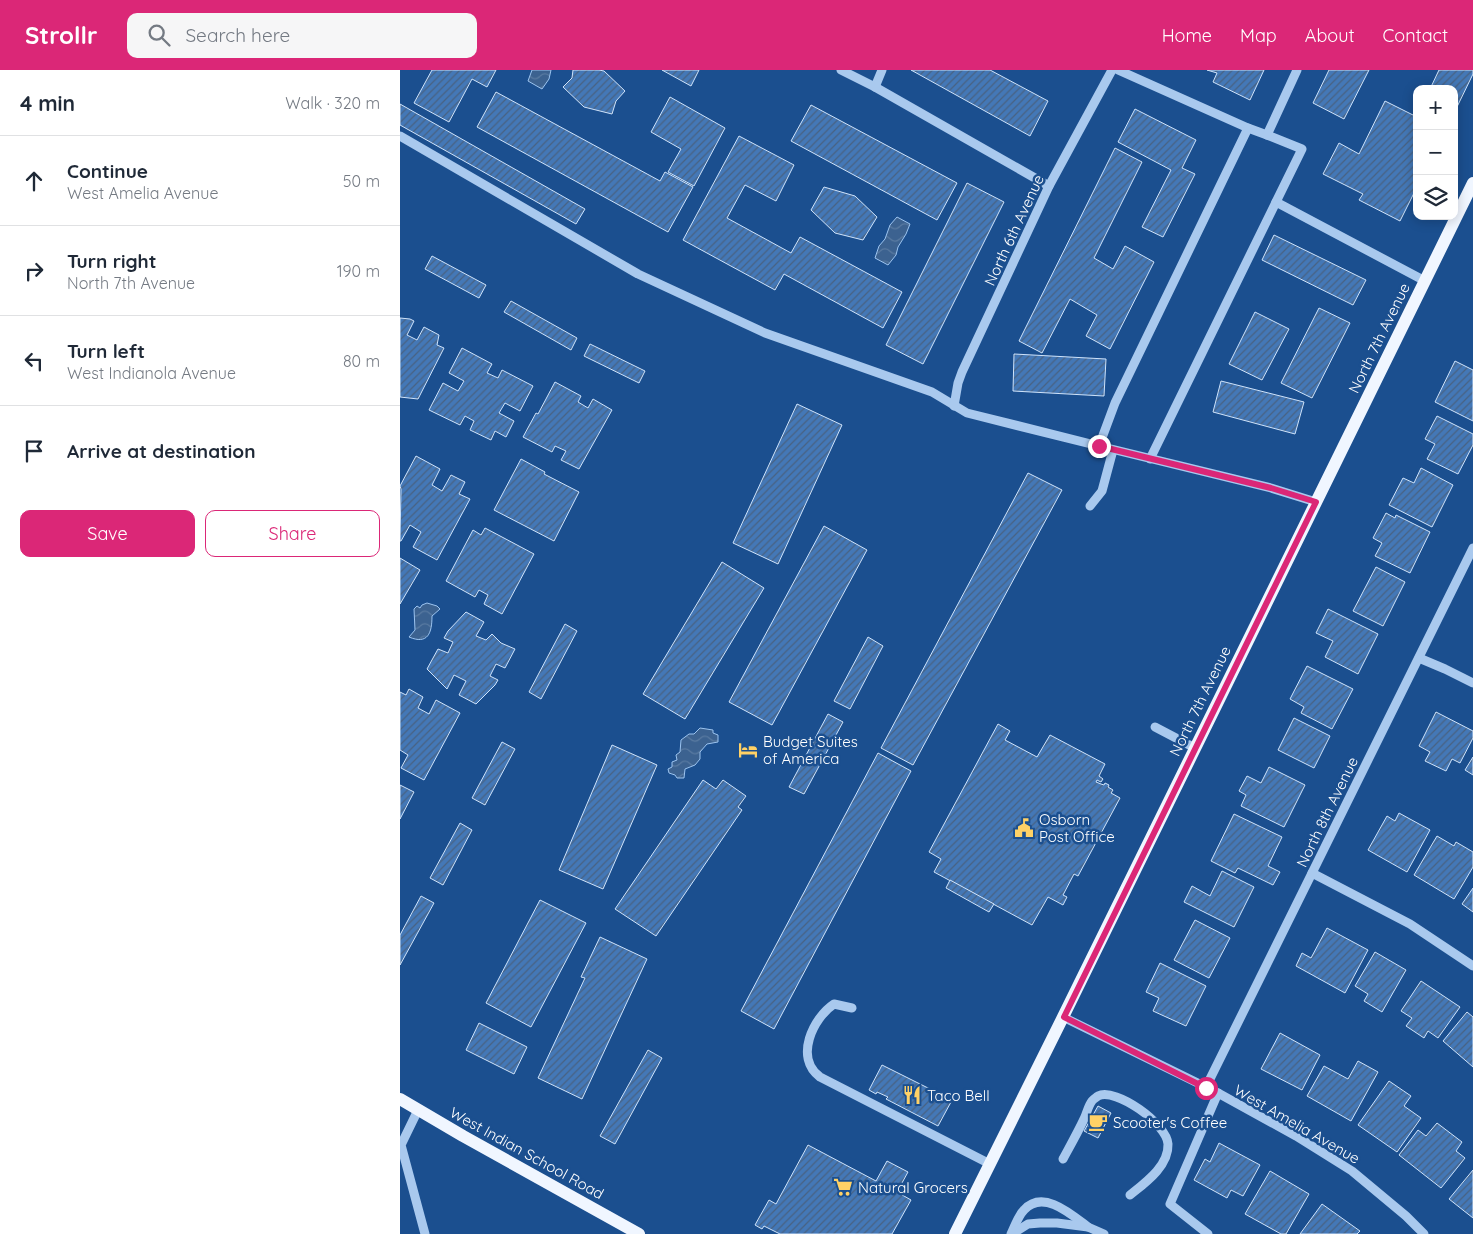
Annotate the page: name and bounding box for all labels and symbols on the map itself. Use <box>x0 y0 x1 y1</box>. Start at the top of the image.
street label: North 6th Avenue <box>980 171 1048 289</box>
street label: North 7th Avenue <box>1344 280 1414 396</box>
route end <box>1088 435 1111 458</box>
street label: North 7th Avenue <box>1165 643 1235 759</box>
place label: Budget Suites of America <box>763 732 858 768</box>
hotel icon: Budget Suites of America <box>737 739 759 761</box>
street label: North 8th Avenue <box>1292 754 1362 870</box>
place label: Osborn Post Office <box>1039 810 1115 846</box>
public building icon: Osborn Post Office <box>1013 817 1035 839</box>
route start <box>1195 1077 1218 1100</box>
street label: West Amelia Avenue <box>1231 1080 1363 1168</box>
restaurant icon: Taco Bell <box>901 1084 923 1106</box>
place label: Taco Bell <box>927 1086 990 1105</box>
street label: West Indian School Road <box>447 1103 607 1203</box>
cafe icon: Scooter's Coffee <box>1087 1111 1109 1133</box>
place label: Scooter's Coffee <box>1113 1113 1227 1132</box>
supermarket icon: Natural Grocers <box>832 1176 854 1198</box>
place label: Natural Grocers <box>858 1178 968 1197</box>

